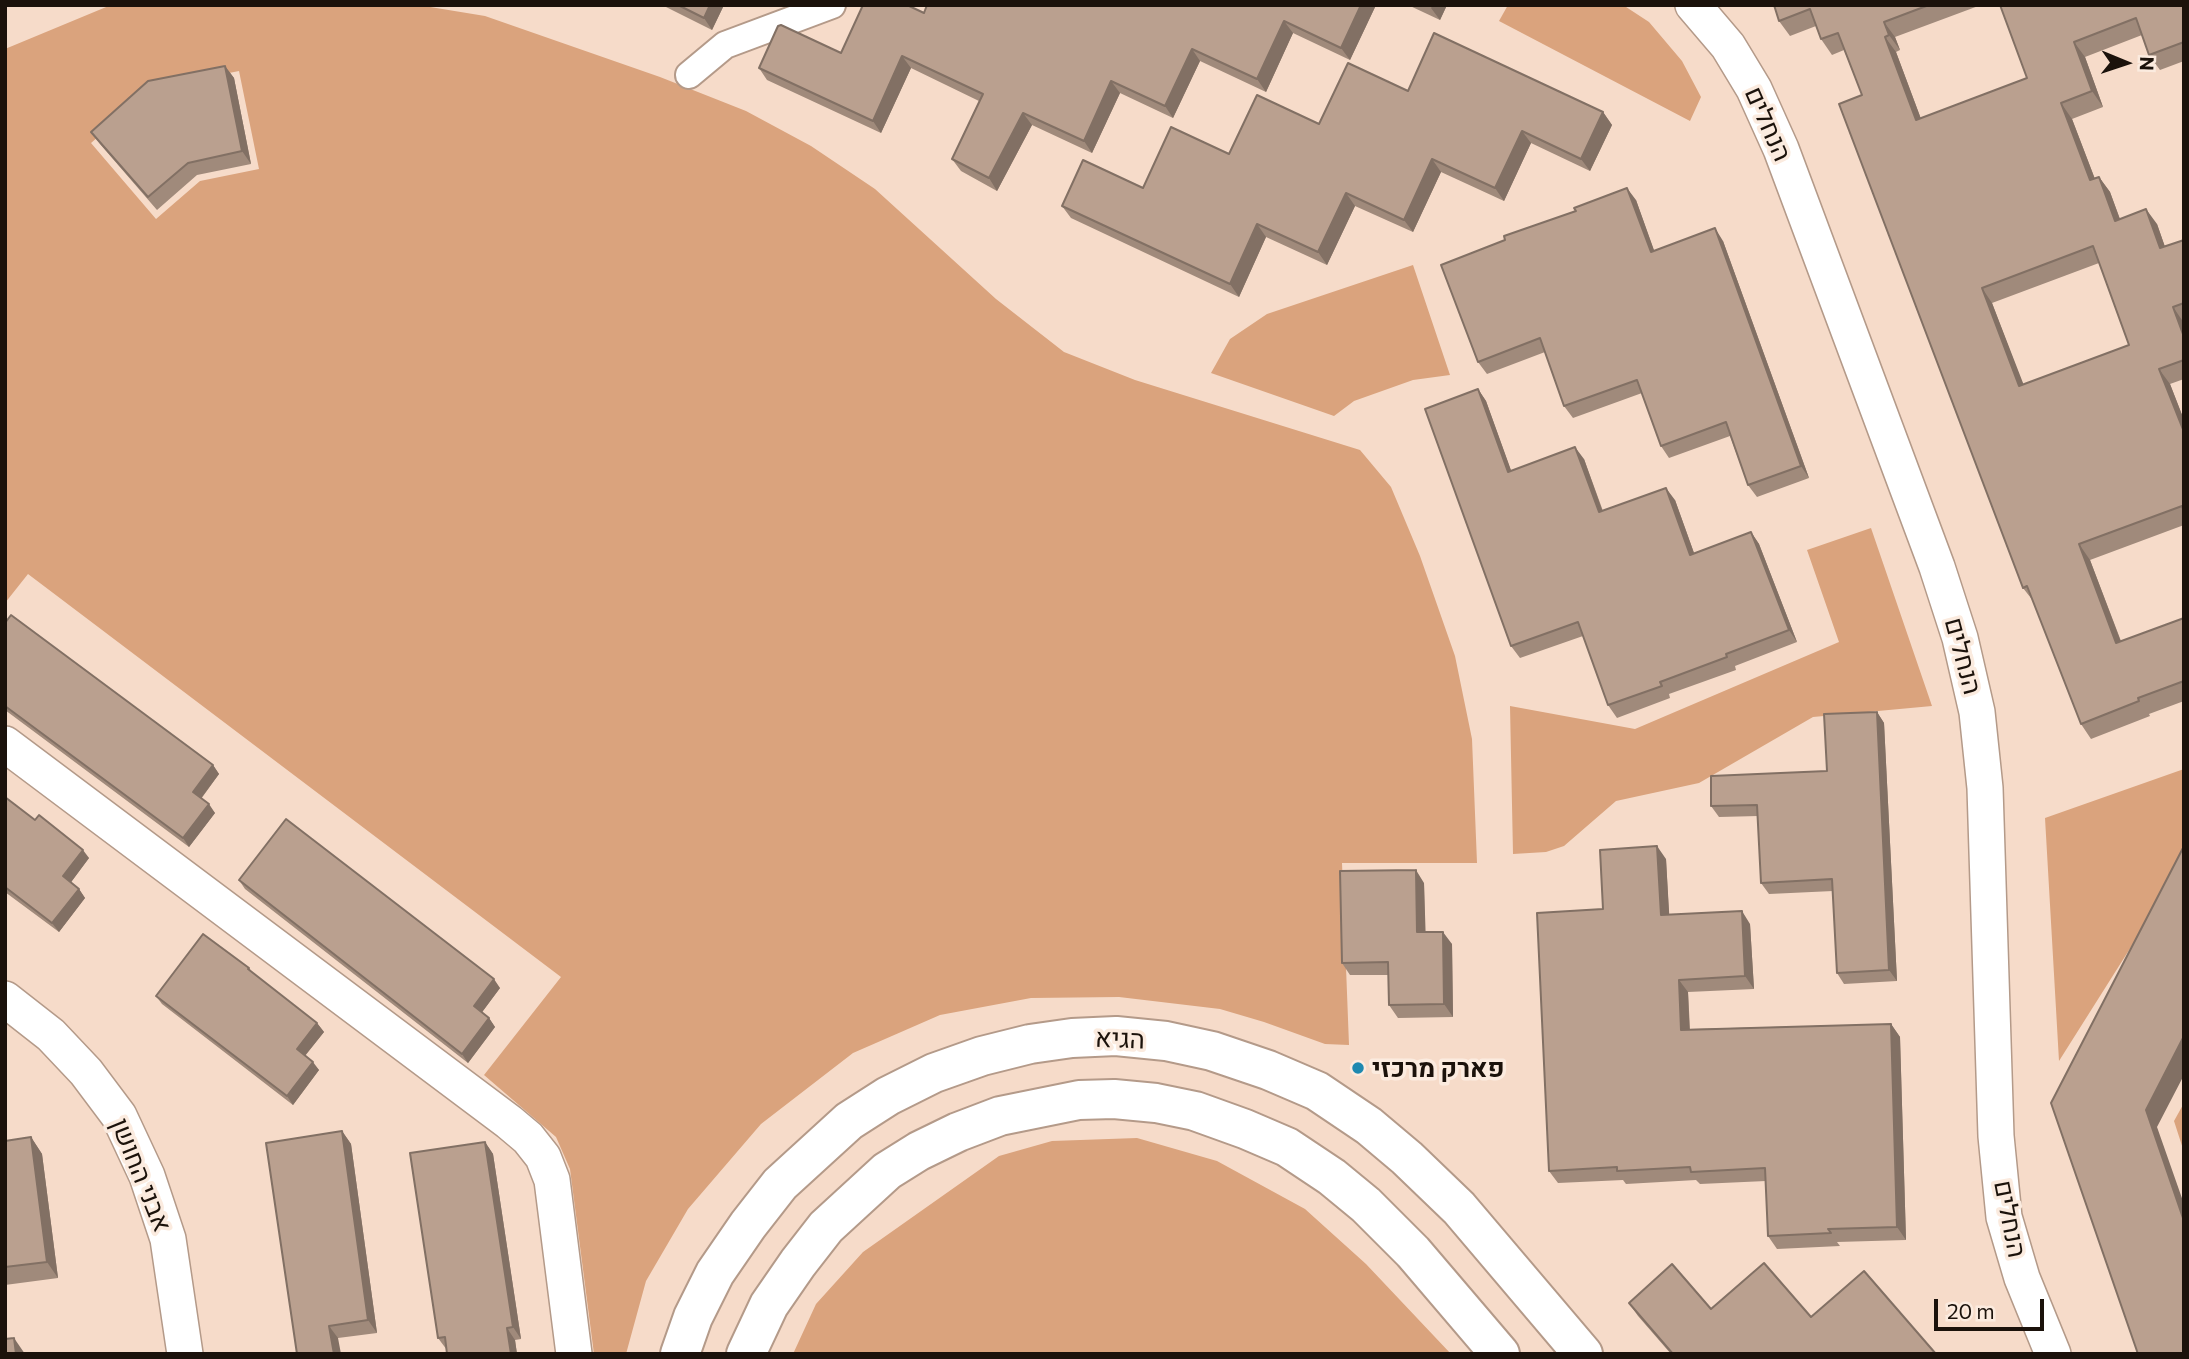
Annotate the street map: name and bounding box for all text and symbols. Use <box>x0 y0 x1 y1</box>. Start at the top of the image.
north arrow <box>2091 28 2161 98</box>
text: N <box>2136 56 2159 71</box>
street label: הנחלים <box>1738 82 1798 166</box>
street label: הנחלים <box>1938 614 1988 698</box>
street label: הגיא <box>1095 1023 1145 1055</box>
place label: פארק מרכזי <box>1372 1052 1505 1084</box>
marker: פארק מרכזי <box>1350 1060 1366 1076</box>
street label: אבני החושן <box>104 1114 178 1236</box>
street label: הנחלים <box>1987 1178 2033 1260</box>
scale bar <box>1937 1286 2047 1330</box>
text: 20 m <box>1947 1298 1995 1323</box>

